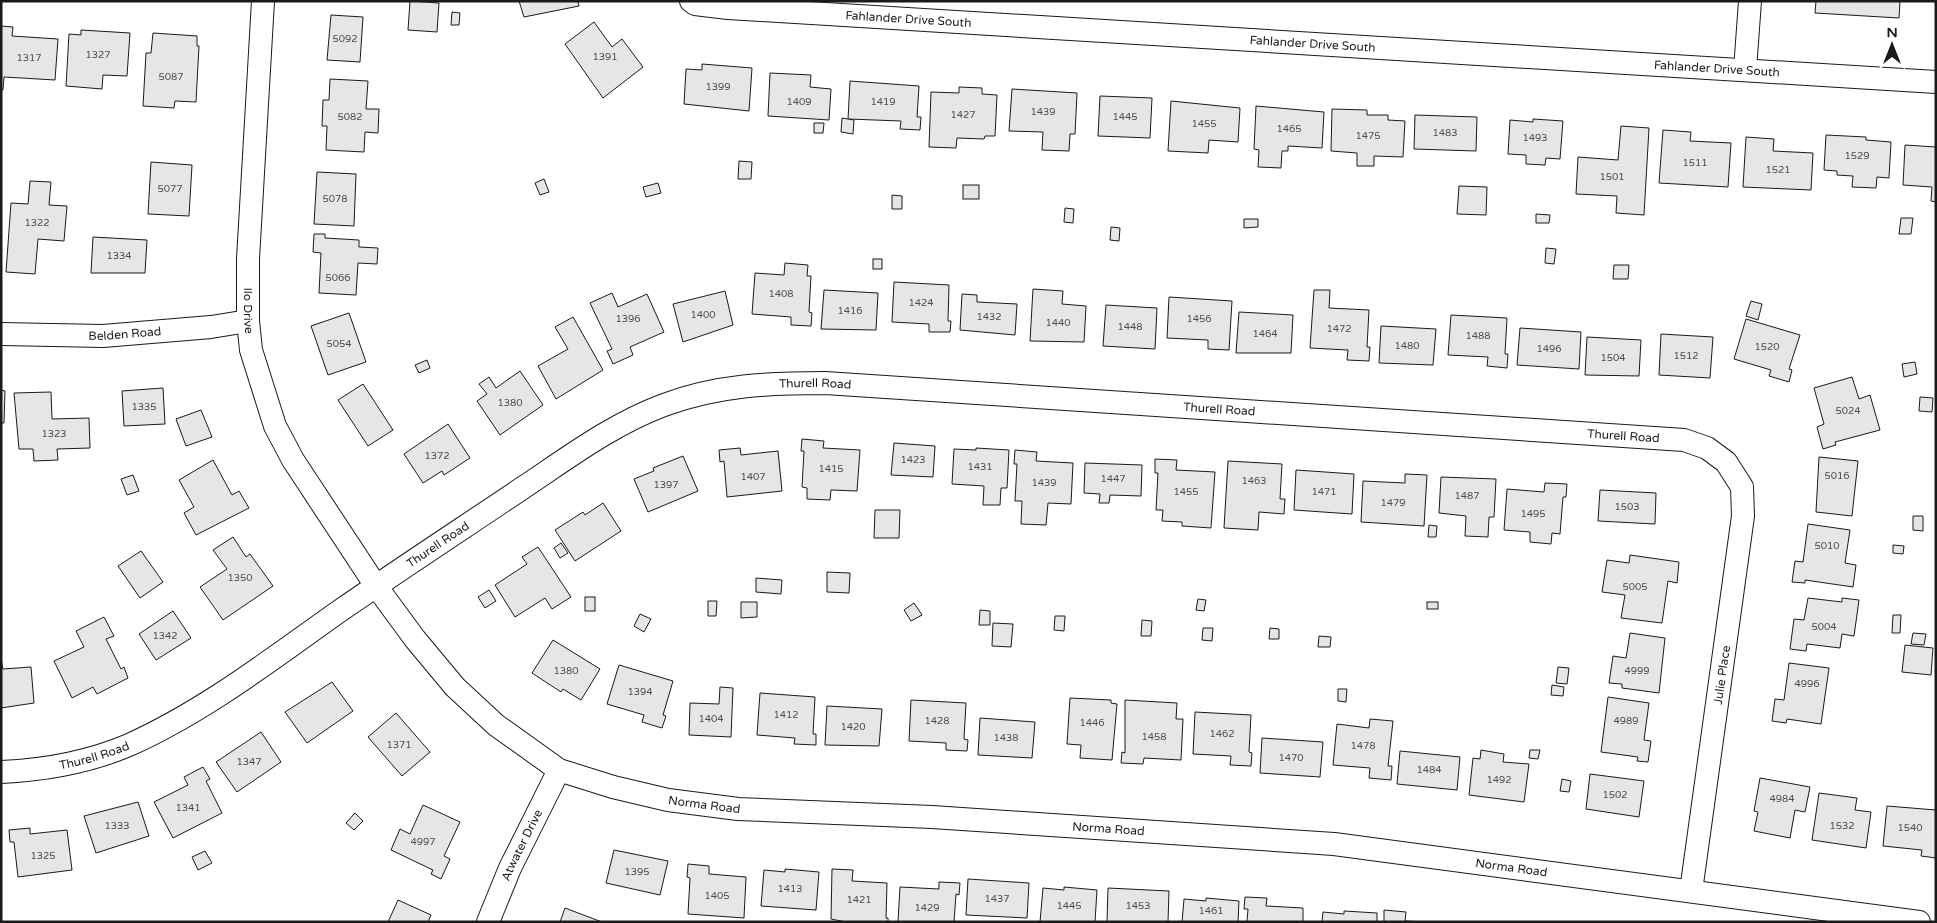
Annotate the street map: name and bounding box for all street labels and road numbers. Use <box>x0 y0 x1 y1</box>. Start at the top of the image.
street label: Fahlander Drive South <box>845 8 972 30</box>
street label: Fahlander Drive South <box>1249 33 1376 55</box>
street label: Fahlander Drive South <box>1653 58 1780 79</box>
street label: Ilo Drive <box>241 287 256 335</box>
street label: Belden Road <box>88 324 162 343</box>
street label: Thurell Road <box>779 376 852 392</box>
street label: Thurell Road <box>1183 400 1256 419</box>
street label: Thurell Road <box>1587 427 1660 445</box>
street label: Thurell Road <box>404 519 472 571</box>
street label: Julie Place <box>1711 644 1733 706</box>
street label: Thurell Road <box>58 739 131 772</box>
street label: Norma Road <box>668 793 741 816</box>
street label: Atwater Drive <box>499 807 545 883</box>
street label: Norma Road <box>1072 819 1145 838</box>
street label: Norma Road <box>1475 856 1548 879</box>

